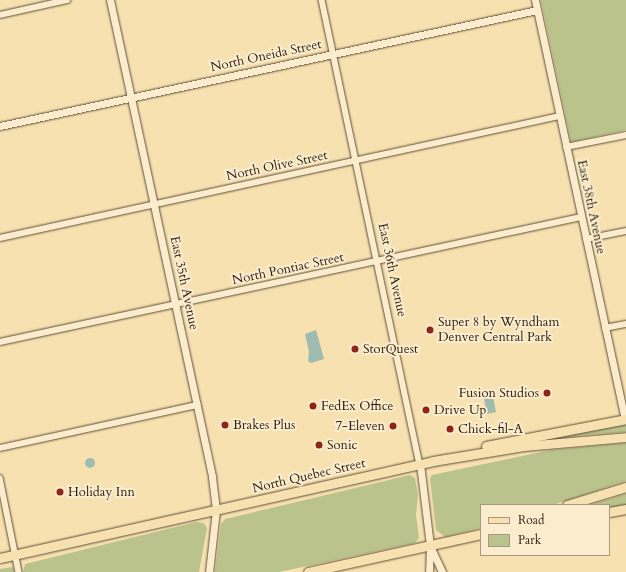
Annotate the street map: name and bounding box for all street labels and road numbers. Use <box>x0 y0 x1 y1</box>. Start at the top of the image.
street label: North Oneida Street <box>209 37 323 75</box>
street label: North Olive Street <box>225 148 329 184</box>
street label: East 38th Avenue <box>573 159 609 255</box>
street label: East 36th Avenue <box>374 222 410 318</box>
street label: East 35th Avenue <box>166 235 202 331</box>
street label: North Pontiac Street <box>231 250 345 288</box>
street label: North Quebec Street <box>251 455 367 497</box>

